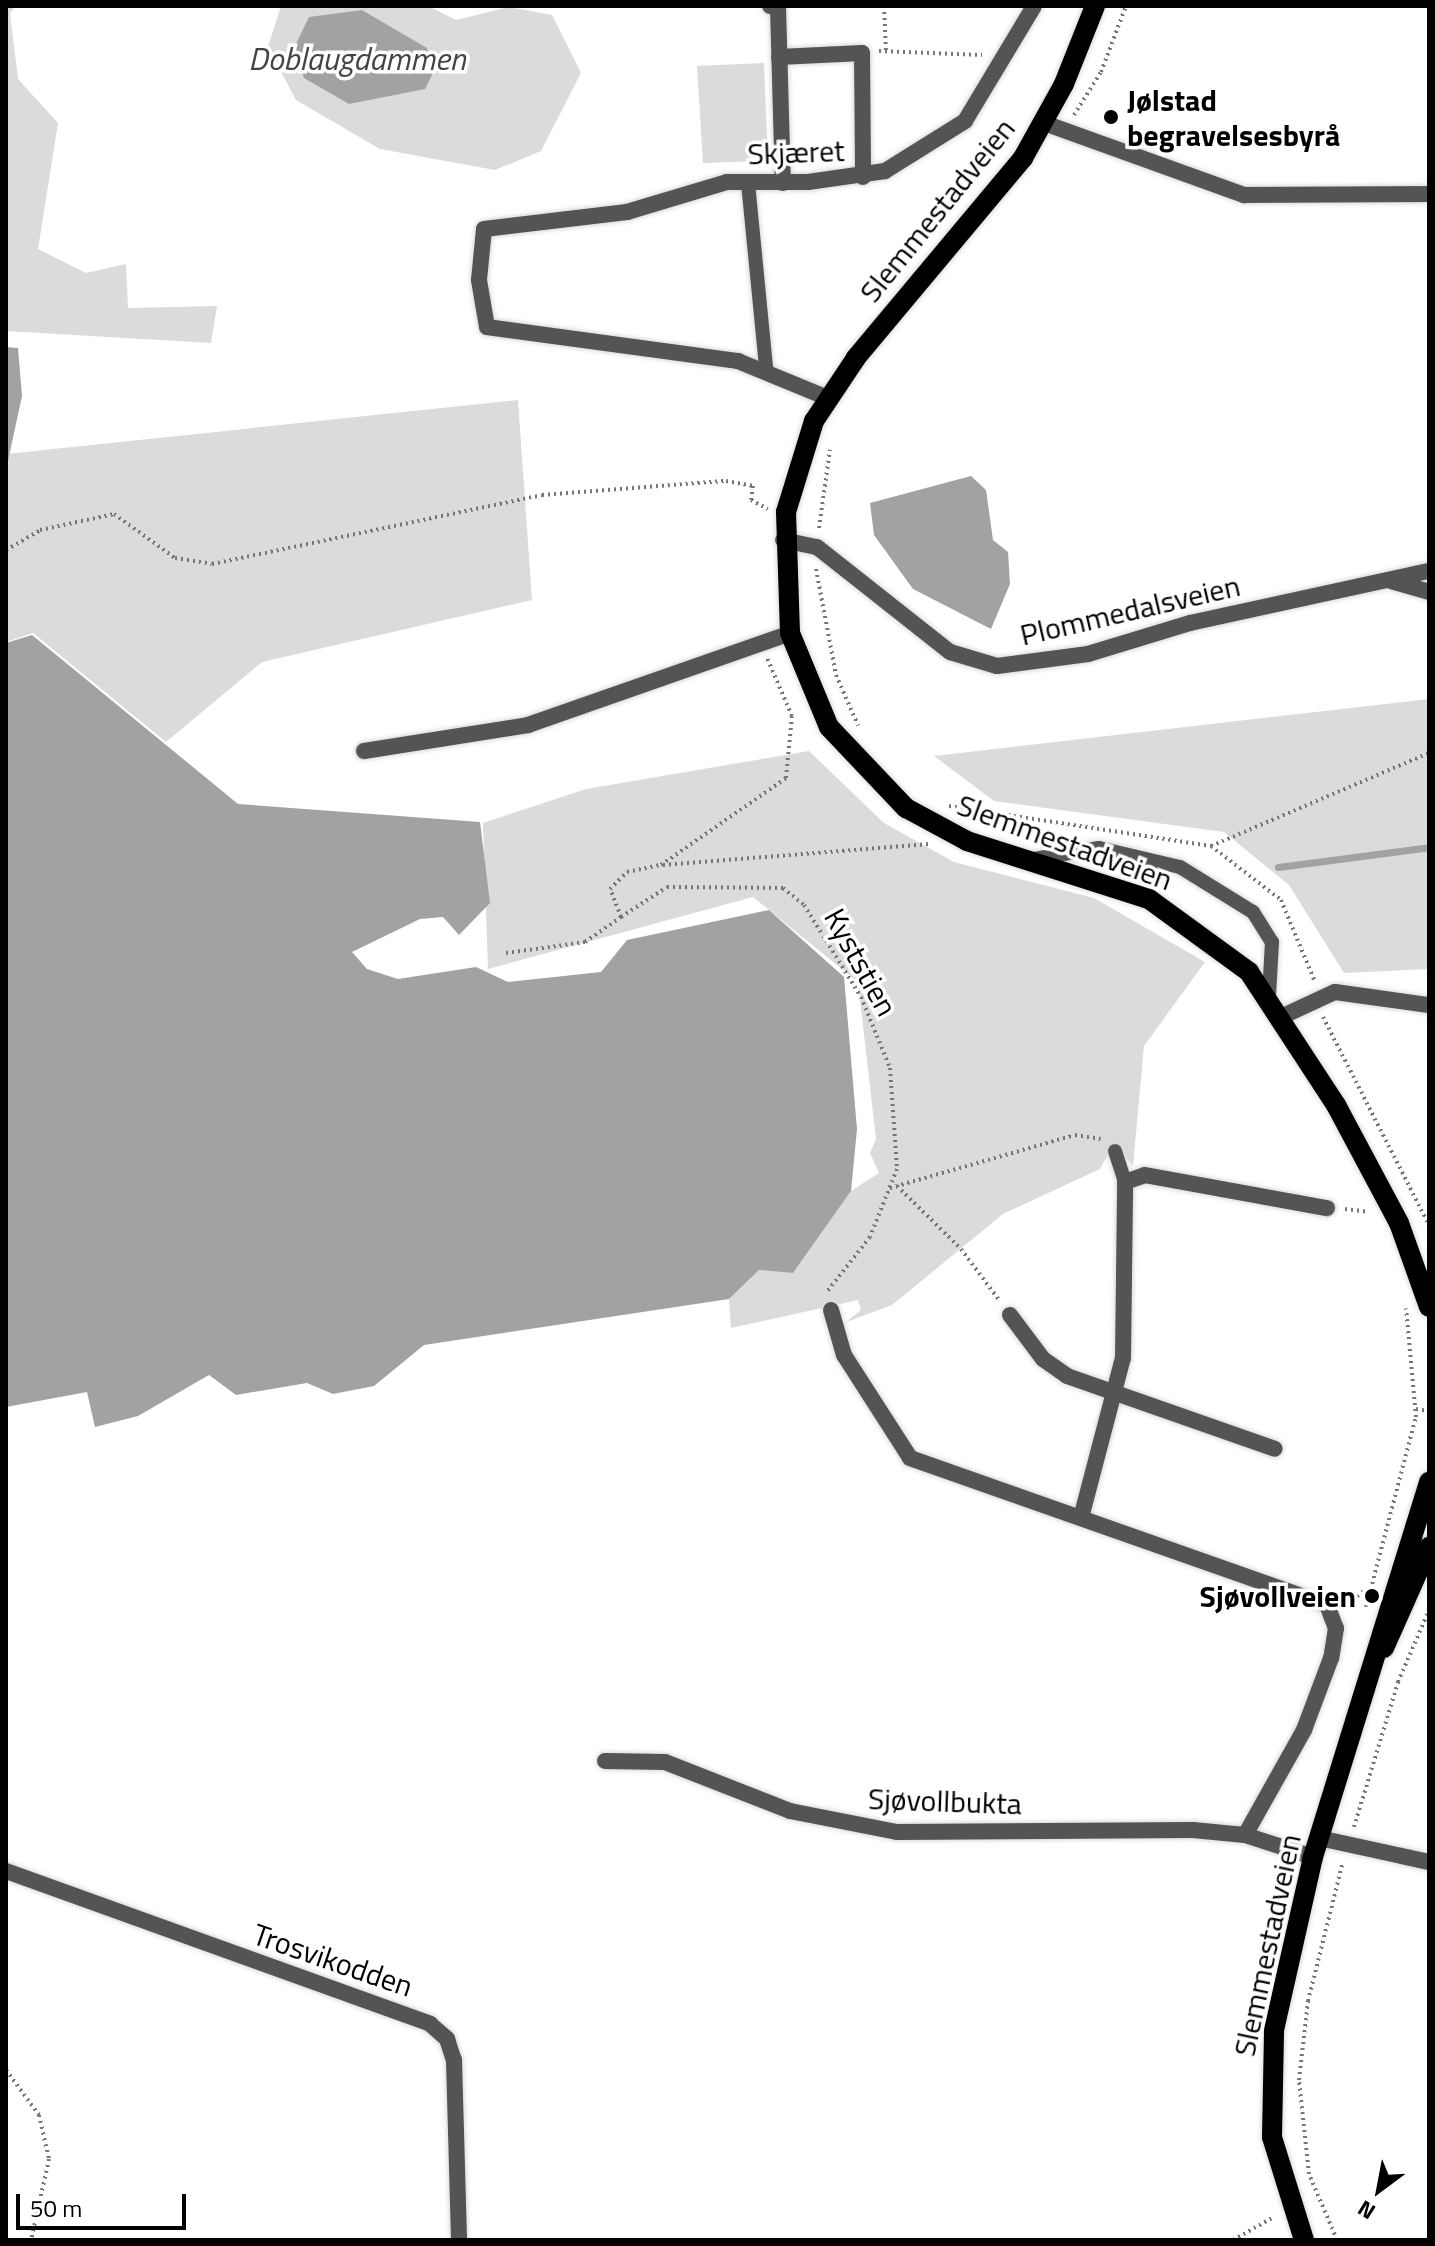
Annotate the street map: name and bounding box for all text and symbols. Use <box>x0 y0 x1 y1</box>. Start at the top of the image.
water label: Doblaugdammen <box>248 39 466 77</box>
place label: Jølstad begravelsesbyrå <box>1127 82 1340 152</box>
marker: Jølstad begravelsesbyrå <box>1102 108 1120 126</box>
street label: Slemmestadveien <box>852 111 1022 309</box>
street label: Skjæret <box>747 132 845 172</box>
street label: Plommedalsveien <box>1017 567 1243 653</box>
street label: Slemmestadveien <box>953 786 1177 898</box>
street label: Kyststien <box>817 902 905 1022</box>
place label: Sjøvollveien <box>1200 1578 1356 1614</box>
marker: Sjøvollveien <box>1363 1587 1381 1605</box>
street label: Sjøvollbukta <box>867 1780 1023 1822</box>
street label: Slemmestadveien <box>1226 1831 1308 2059</box>
street label: Trosvikodden <box>248 1916 418 2004</box>
north arrow <box>1339 2150 1419 2230</box>
scale bar <box>20 2178 190 2228</box>
text: 50 m <box>30 2190 82 2226</box>
text: N <box>1351 2192 1382 2229</box>

